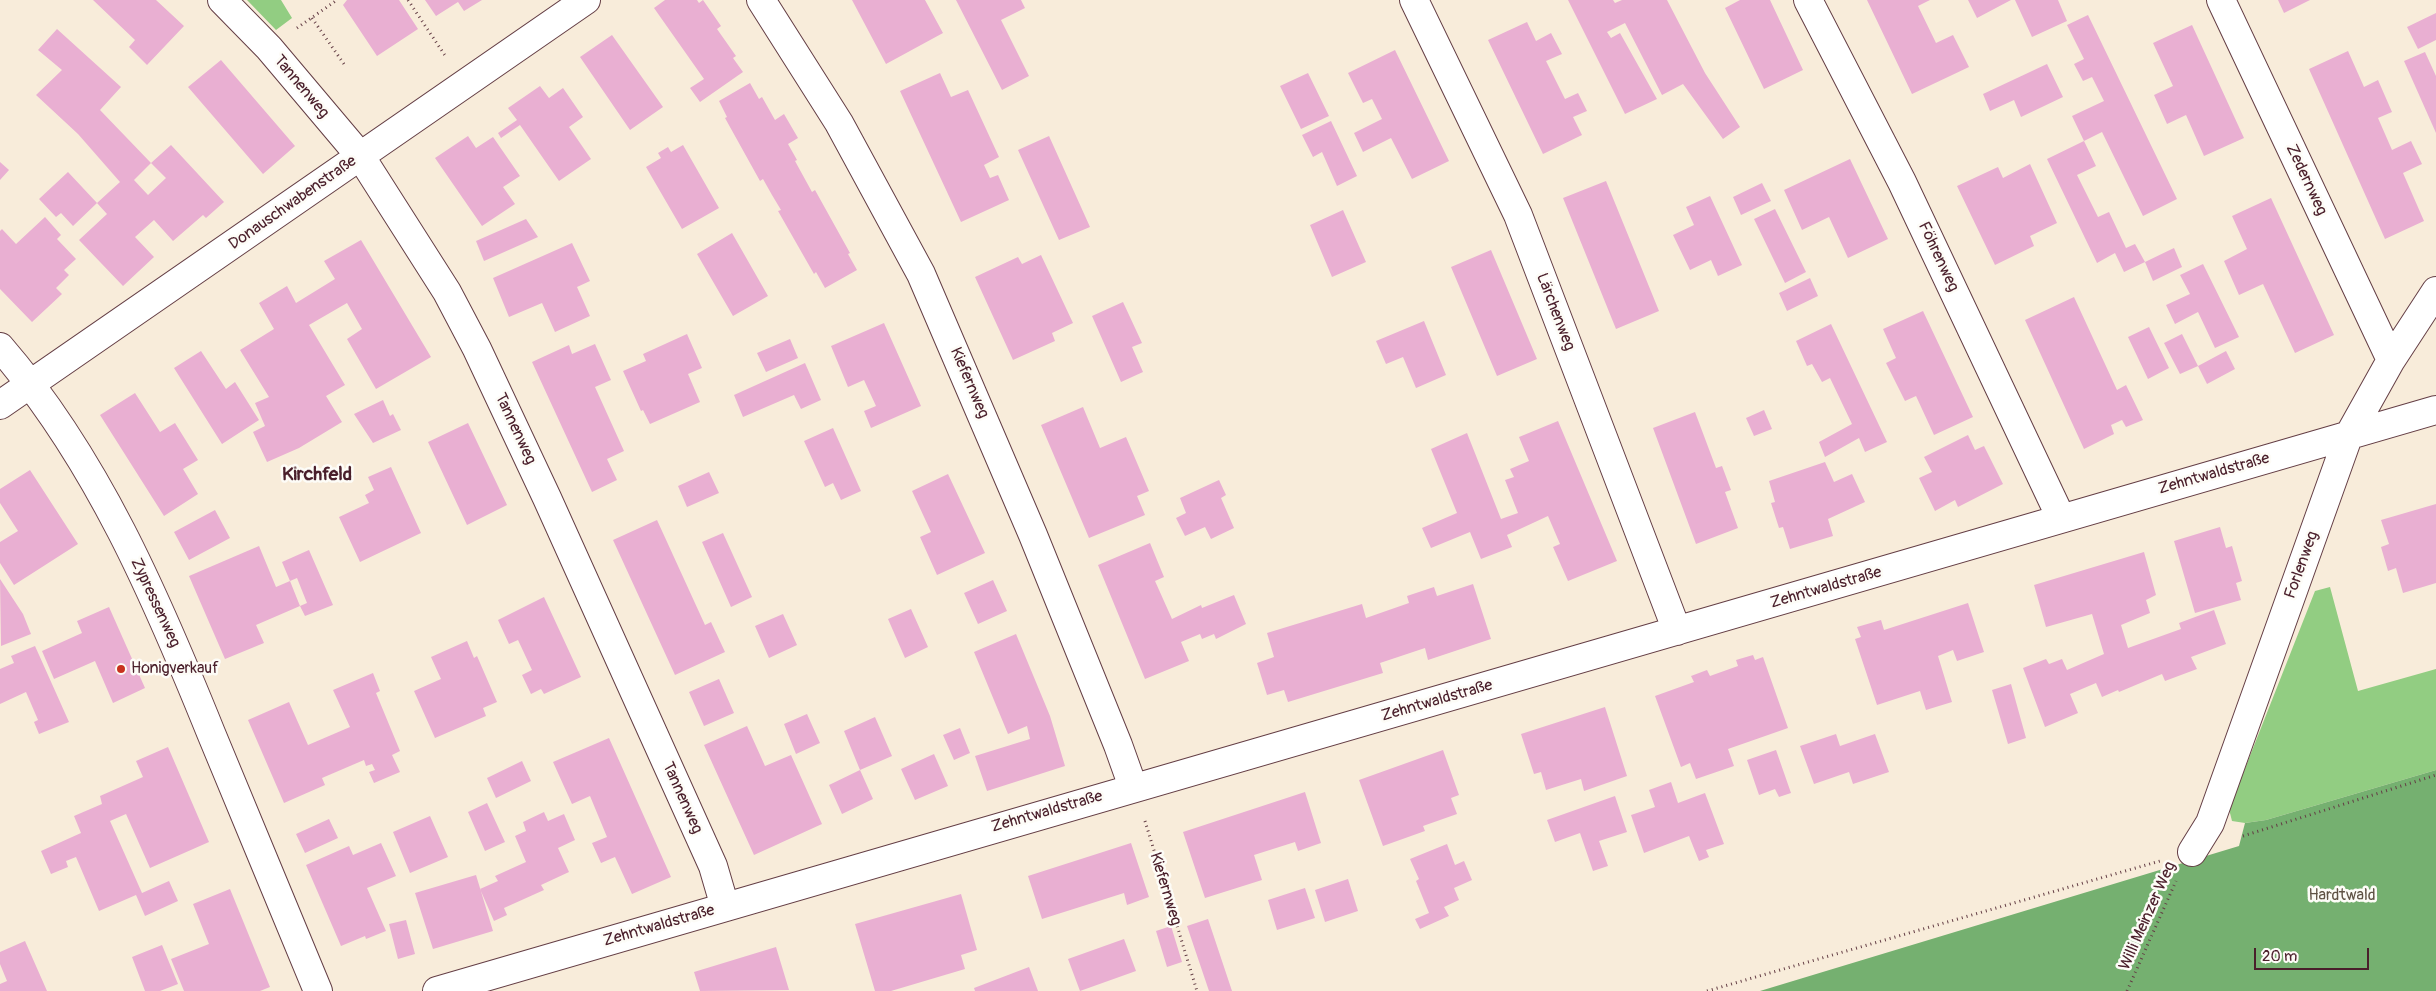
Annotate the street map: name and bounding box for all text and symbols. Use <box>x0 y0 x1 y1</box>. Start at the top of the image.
street label: Tannenweg <box>269 52 333 122</box>
street label: Zedernweg <box>2281 141 2331 219</box>
street label: Donauschwabenstraße <box>226 152 360 254</box>
street label: Föhrenweg <box>1914 219 1962 295</box>
street label: Lärchenweg <box>1531 271 1579 353</box>
street label: Kiefernweg <box>945 345 993 421</box>
street label: Tannenweg <box>490 390 540 468</box>
street label: Zehntwaldstraße <box>2156 449 2272 499</box>
district label: Kirchfeld <box>282 464 352 486</box>
street label: Forlenweg <box>2281 529 2323 601</box>
street label: Zypressenweg <box>126 555 184 651</box>
street label: Zehntwaldstraße <box>1768 563 1884 613</box>
place label: Honigverkauf <box>131 659 219 679</box>
marker: Honigverkauf <box>115 663 127 675</box>
street label: Zehntwaldstraße <box>1379 676 1495 726</box>
street label: Tannenweg <box>658 759 706 837</box>
street label: Zehntwaldstraße <box>989 787 1105 837</box>
street label: Kiefernweg <box>1145 850 1185 928</box>
street label: Willi Meinzer Weg <box>2116 859 2180 973</box>
park label: Hardtwald <box>2308 886 2376 906</box>
street label: Zehntwaldstraße <box>601 901 717 951</box>
scale bar <box>2256 938 2371 970</box>
text: 20 m <box>2262 947 2297 966</box>

